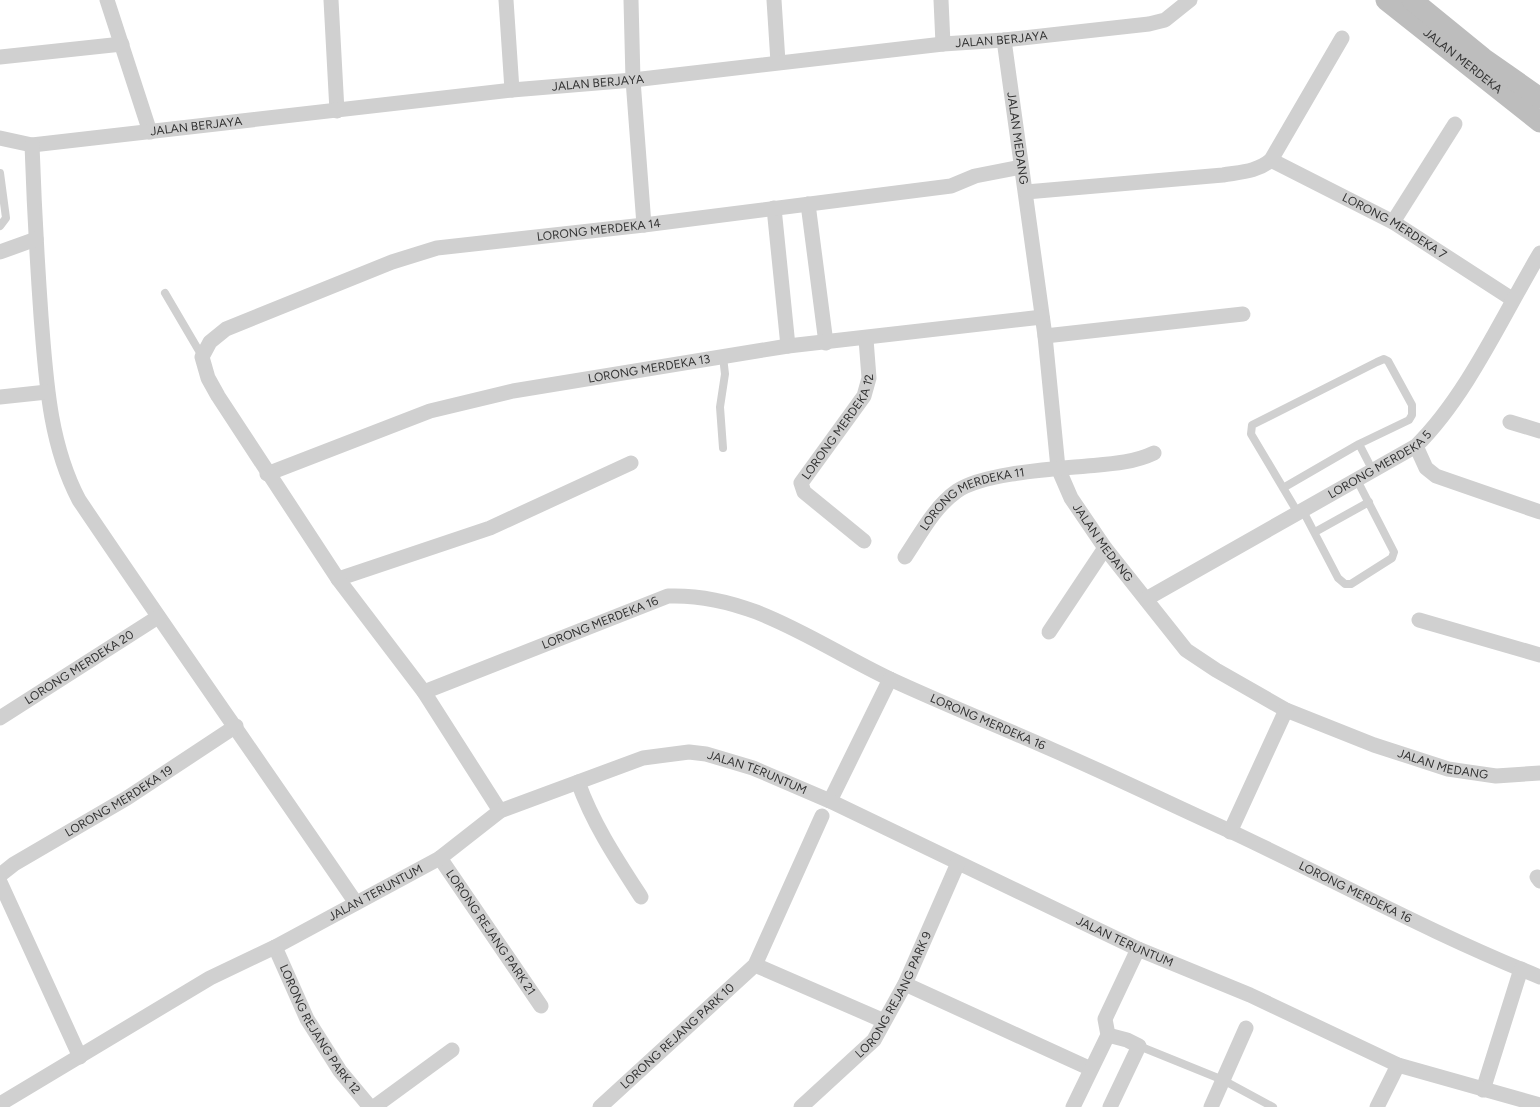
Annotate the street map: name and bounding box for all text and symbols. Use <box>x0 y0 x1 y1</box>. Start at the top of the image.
street label: JALAN MERDEKA <box>1421 25 1505 96</box>
street label: JALAN BERJAYA <box>955 28 1048 50</box>
street label: JALAN BERJAYA <box>551 72 645 94</box>
street label: JALAN MEDANG <box>1004 91 1031 185</box>
street label: JALAN BERJAYA <box>149 114 243 138</box>
street label: LORONG MERDEKA 7 <box>1340 190 1450 262</box>
street label: LORONG MERDEKA 14 <box>536 216 662 244</box>
street label: LORONG MERDEKA 13 <box>587 352 711 386</box>
street label: LORONG MERDEKA 12 <box>799 374 876 482</box>
street label: LORONG MERDEKA 5 <box>1326 427 1434 501</box>
street label: LORONG MERDEKA 11 <box>917 465 1025 533</box>
street label: JALAN MEDANG <box>1070 501 1136 584</box>
street label: LORONG MERDEKA 16 <box>540 594 660 652</box>
street label: LORONG MERDEKA 20 <box>22 627 137 707</box>
street label: LORONG MERDEKA 16 <box>928 691 1048 753</box>
street label: JALAN MEDANG <box>1396 746 1489 782</box>
street label: JALAN TERUNTUM <box>706 748 809 797</box>
street label: LORONG MERDEKA 19 <box>62 763 175 840</box>
street label: LORONG MERDEKA 16 <box>1297 858 1414 926</box>
street label: JALAN TERUNTUM <box>326 862 425 924</box>
street label: LORONG REJANG PARK 21 <box>443 867 538 998</box>
street label: JALAN TERUNTUM <box>1074 913 1175 970</box>
street label: LORONG REJANG PARK 9 <box>852 929 934 1061</box>
street label: LORONG REJANG PARK 12 <box>277 962 363 1097</box>
street label: LORONG REJANG PARK 10 <box>618 980 737 1092</box>

